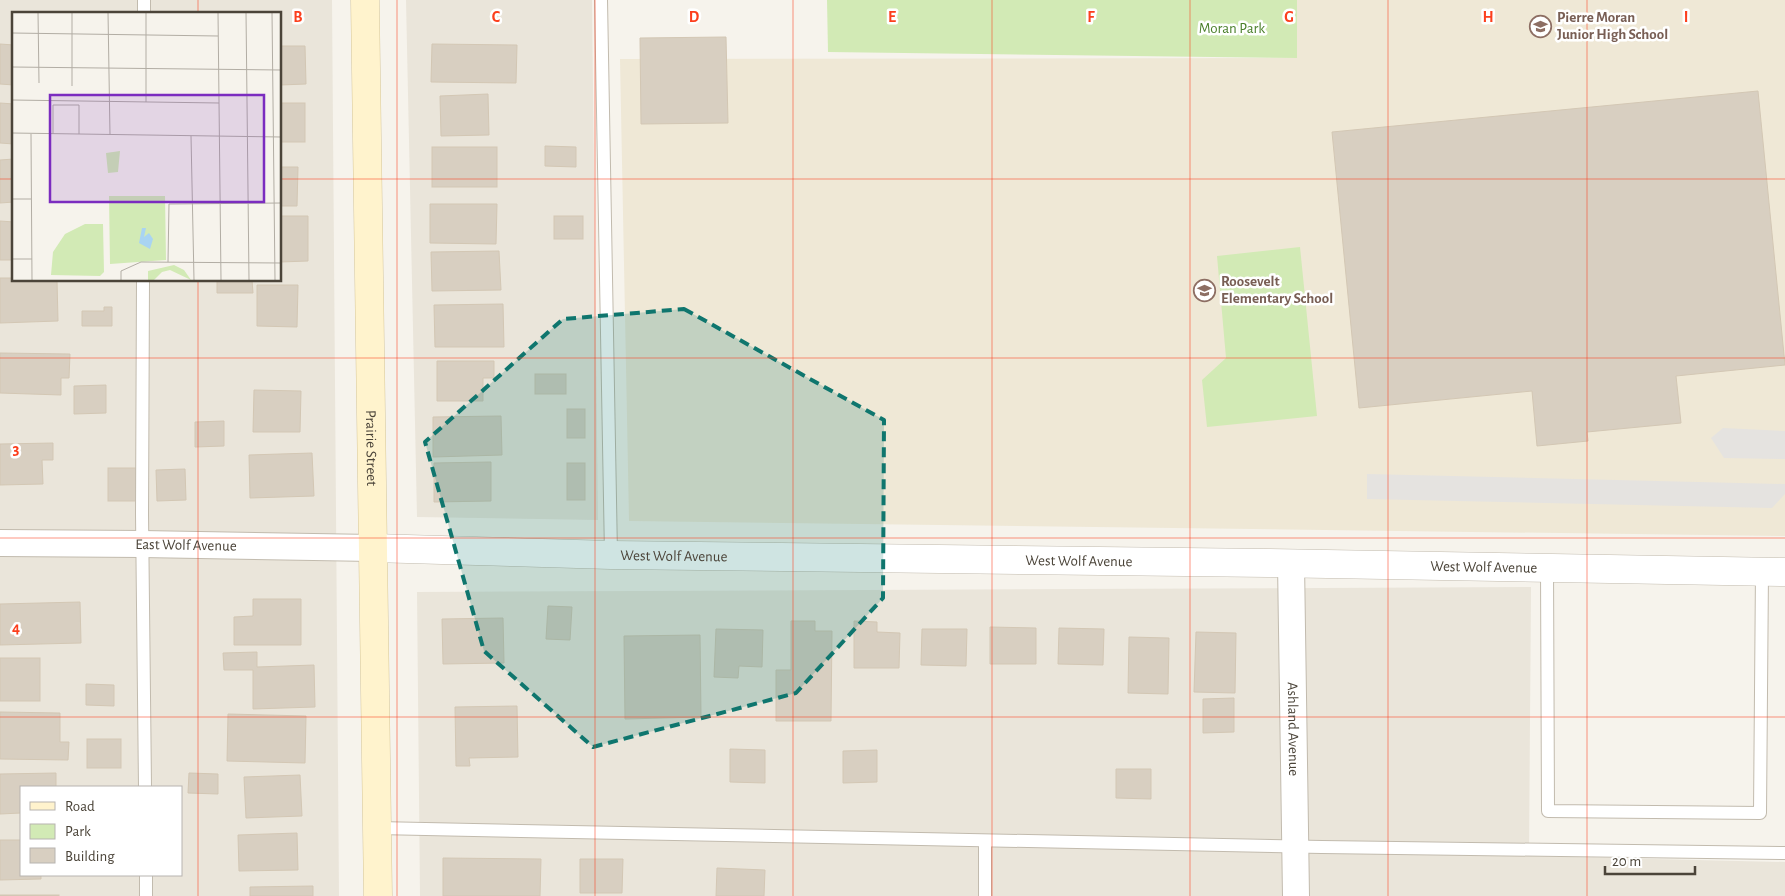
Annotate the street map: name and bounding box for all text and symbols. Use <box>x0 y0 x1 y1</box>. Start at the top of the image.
text: B <box>293 9 303 25</box>
text: C <box>492 9 501 25</box>
text: D <box>689 9 700 25</box>
text: E <box>888 9 896 25</box>
text: F <box>1087 9 1095 25</box>
text: G <box>1284 9 1294 25</box>
text: H <box>1482 9 1494 25</box>
text: I <box>1684 9 1688 25</box>
place label: Pierre Moran Junior High School <box>1557 10 1668 42</box>
inset map <box>12 12 281 281</box>
school or university icon: Pierre Moran Junior High School <box>1529 14 1553 38</box>
park label: Moran Park <box>1199 21 1265 36</box>
place label: Roosevelt Elementary School <box>1221 274 1333 306</box>
school or university icon: Roosevelt Elementary School <box>1193 278 1217 302</box>
street label: Prairie Street <box>363 410 380 486</box>
text: 3 <box>13 441 20 457</box>
street label: East Wolf Avenue <box>135 536 237 553</box>
street label: West Wolf Avenue <box>620 548 728 564</box>
street label: West Wolf Avenue <box>1025 553 1133 569</box>
street label: West Wolf Avenue <box>1430 558 1538 575</box>
text: 4 <box>12 620 20 636</box>
street label: Ashland Avenue <box>1285 682 1302 776</box>
legend <box>20 786 182 876</box>
text: Road <box>65 799 95 814</box>
text: Park <box>65 824 91 839</box>
scale bar <box>1605 844 1695 876</box>
text: Building <box>65 849 115 864</box>
text: 20 m <box>1612 854 1641 869</box>

